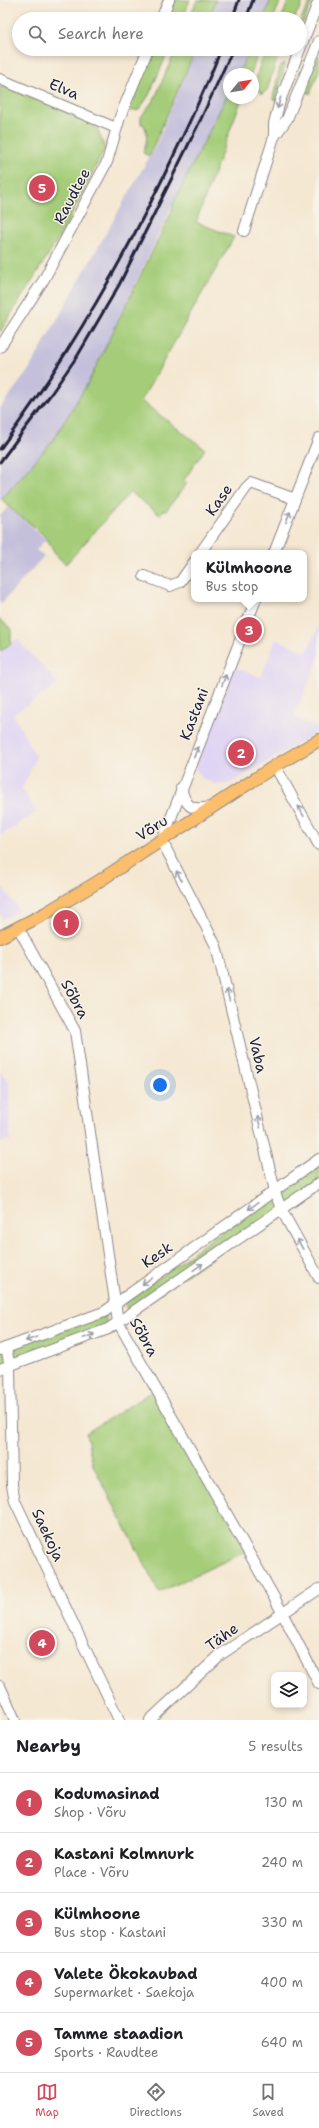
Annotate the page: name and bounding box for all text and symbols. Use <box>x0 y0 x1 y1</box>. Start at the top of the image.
search box <box>12 12 307 56</box>
icon: search <box>26 23 48 45</box>
text: Search here <box>58 24 144 44</box>
north arrow <box>223 68 259 104</box>
street label: Elva <box>46 74 83 104</box>
one-way arrow <box>275 97 282 110</box>
street label: Raudtee <box>49 165 95 227</box>
pin: 5 <box>29 173 55 203</box>
street label: Kase <box>201 480 237 520</box>
one-way arrow <box>284 511 292 523</box>
popup <box>191 550 307 602</box>
text: Külmhoone <box>206 558 292 578</box>
text: Bus stop <box>206 578 258 595</box>
pin: 3 <box>236 615 262 645</box>
one-way arrow <box>221 674 228 686</box>
street label: Kastani <box>175 685 213 743</box>
pin: 2 <box>228 738 254 768</box>
one-way arrow <box>192 747 200 759</box>
one-way arrow <box>296 805 304 817</box>
street label: Võru <box>132 810 172 846</box>
one-way arrow <box>175 870 182 882</box>
pin: 1 <box>53 908 79 938</box>
street label: Sõbra <box>56 976 94 1023</box>
one-way arrow <box>224 989 232 1002</box>
street label: Vaba <box>244 1035 272 1076</box>
your location <box>150 1075 170 1095</box>
one-way arrow <box>254 1116 262 1129</box>
one-way arrow <box>247 1202 258 1210</box>
street label: Kesk <box>138 1237 176 1273</box>
one-way arrow <box>296 1238 303 1250</box>
one-way arrow <box>192 1263 203 1271</box>
one-way arrow <box>142 1277 153 1285</box>
street label: Sõbra <box>125 1314 163 1361</box>
one-way arrow <box>82 1332 95 1339</box>
one-way arrow <box>26 1335 38 1343</box>
street label: Saekoja <box>27 1505 69 1565</box>
street label: Tähe <box>202 1618 242 1656</box>
pin: 4 <box>29 1628 55 1658</box>
map controls <box>271 1672 307 1708</box>
button: layers <box>271 1672 307 1708</box>
text: Nearby <box>16 1735 81 1757</box>
text: 5 results <box>248 1738 303 1755</box>
text: Kodumasinad <box>54 1784 160 1804</box>
text: 1 <box>26 1794 32 1811</box>
text: 130 m <box>265 1794 303 1811</box>
text: Shop · Võru <box>54 1804 126 1821</box>
text: Kastani Kolmnurk <box>54 1844 194 1864</box>
text: 2 <box>24 1854 34 1871</box>
text: 240 m <box>261 1854 303 1871</box>
text: Place · Võru <box>54 1864 129 1881</box>
text: Külmhoone <box>54 1904 140 1924</box>
text: 3 <box>24 1914 34 1931</box>
text: 330 m <box>261 1914 303 1931</box>
text: Bus stop · Kastani <box>54 1924 166 1941</box>
text: Valete Ökokaubad <box>54 1964 198 1984</box>
text: 4 <box>24 1974 34 1991</box>
text: 400 m <box>260 1974 303 1991</box>
text: Supermarket · Saekoja <box>54 1984 194 2001</box>
text: Tamme staadion <box>54 2024 183 2044</box>
text: 5 <box>25 2034 33 2051</box>
text: 640 m <box>261 2034 303 2051</box>
text: Sports · Raudtee <box>54 2044 158 2061</box>
tab: Map <box>35 2081 59 2120</box>
tab: Directions <box>129 2081 182 2120</box>
tab: Saved <box>252 2081 284 2120</box>

